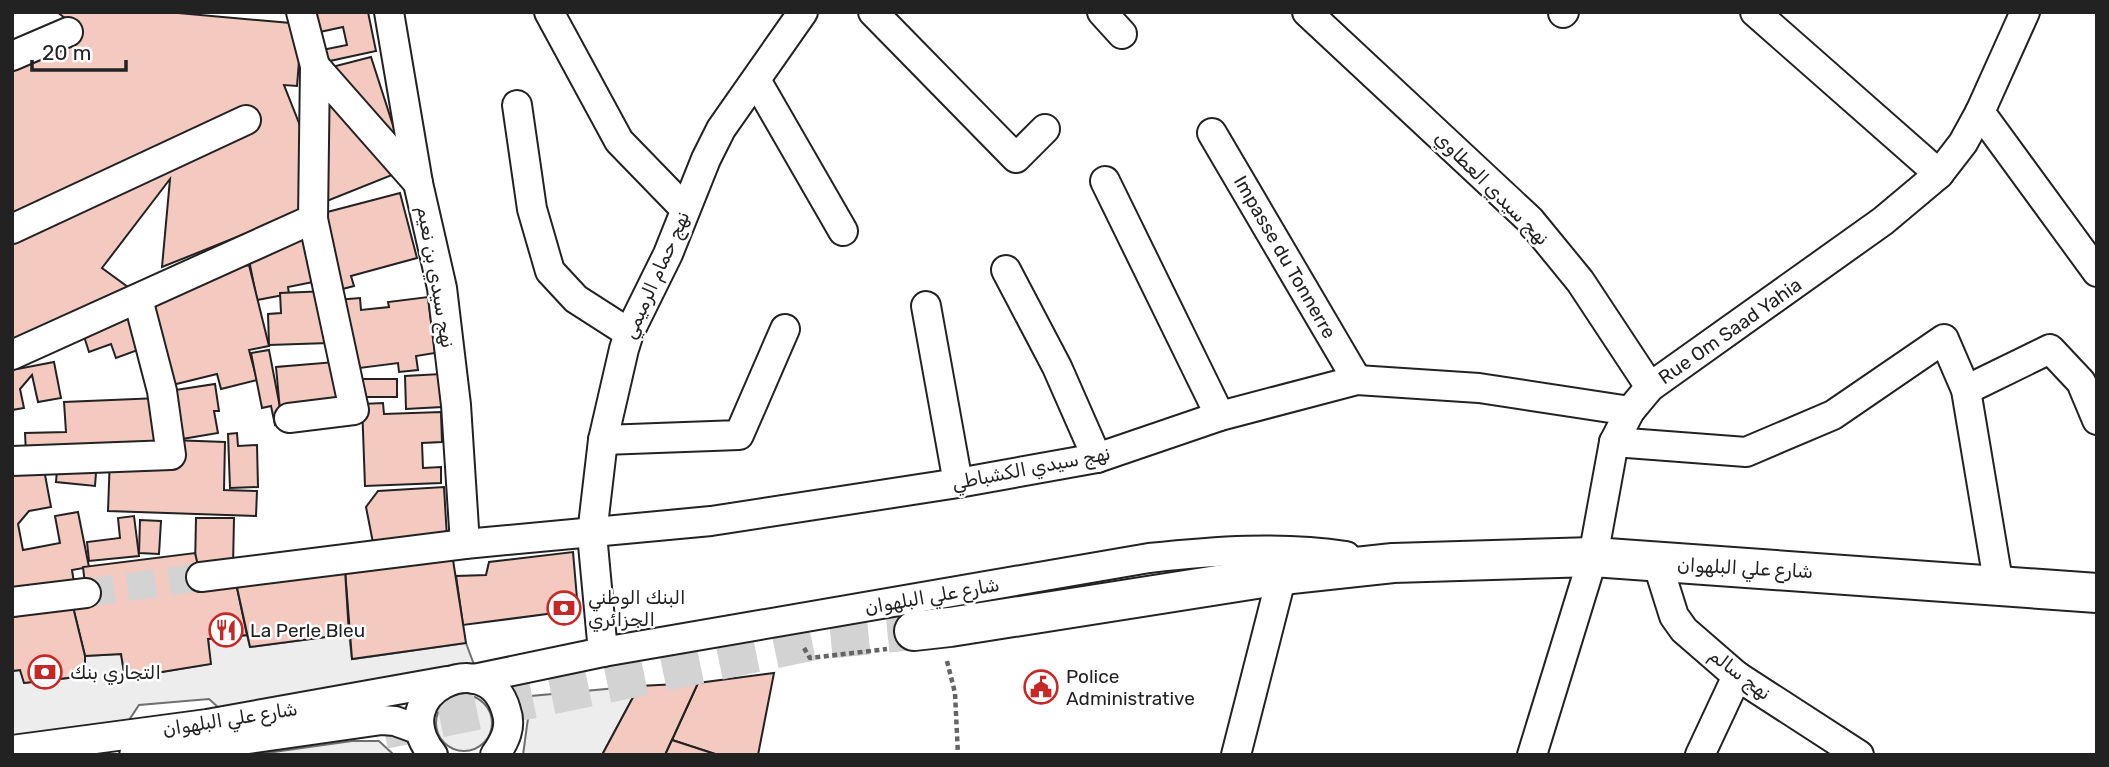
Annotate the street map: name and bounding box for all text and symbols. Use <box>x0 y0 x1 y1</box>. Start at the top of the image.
scale bar <box>32 28 126 72</box>
text: 20 m <box>42 40 91 65</box>
street label: نهج سيدي العطاوي <box>1429 126 1554 251</box>
street label: Impasse du Tonnerre <box>1229 172 1341 342</box>
street label: نهج سيدي بن نعيم <box>410 204 460 350</box>
street label: نهج حمام الرميمي <box>618 208 697 344</box>
street label: Rue Om Saad Yahia <box>1654 273 1806 389</box>
street label: نهج سيدي الكشباطي <box>950 441 1113 498</box>
street label: شارع علي البلهوان <box>1676 553 1814 586</box>
street label: شارع علي البلهوان <box>863 573 1002 622</box>
place label: البنك الوطني الجزائري <box>588 586 685 633</box>
bank icon: البنك الوطني الجزائري <box>545 589 583 627</box>
restaurant icon: La Perle Bleu <box>207 611 245 649</box>
place label: La Perle Bleu <box>250 619 365 642</box>
street label: نهج سالم <box>1703 643 1776 706</box>
bank icon: التجاري بنك <box>26 653 64 691</box>
place label: التجاري بنك <box>70 661 161 686</box>
place label: Police Administrative <box>1066 665 1195 710</box>
public building icon: Police Administrative <box>1022 668 1060 706</box>
street label: شارع علي البلهوان <box>161 697 299 744</box>

